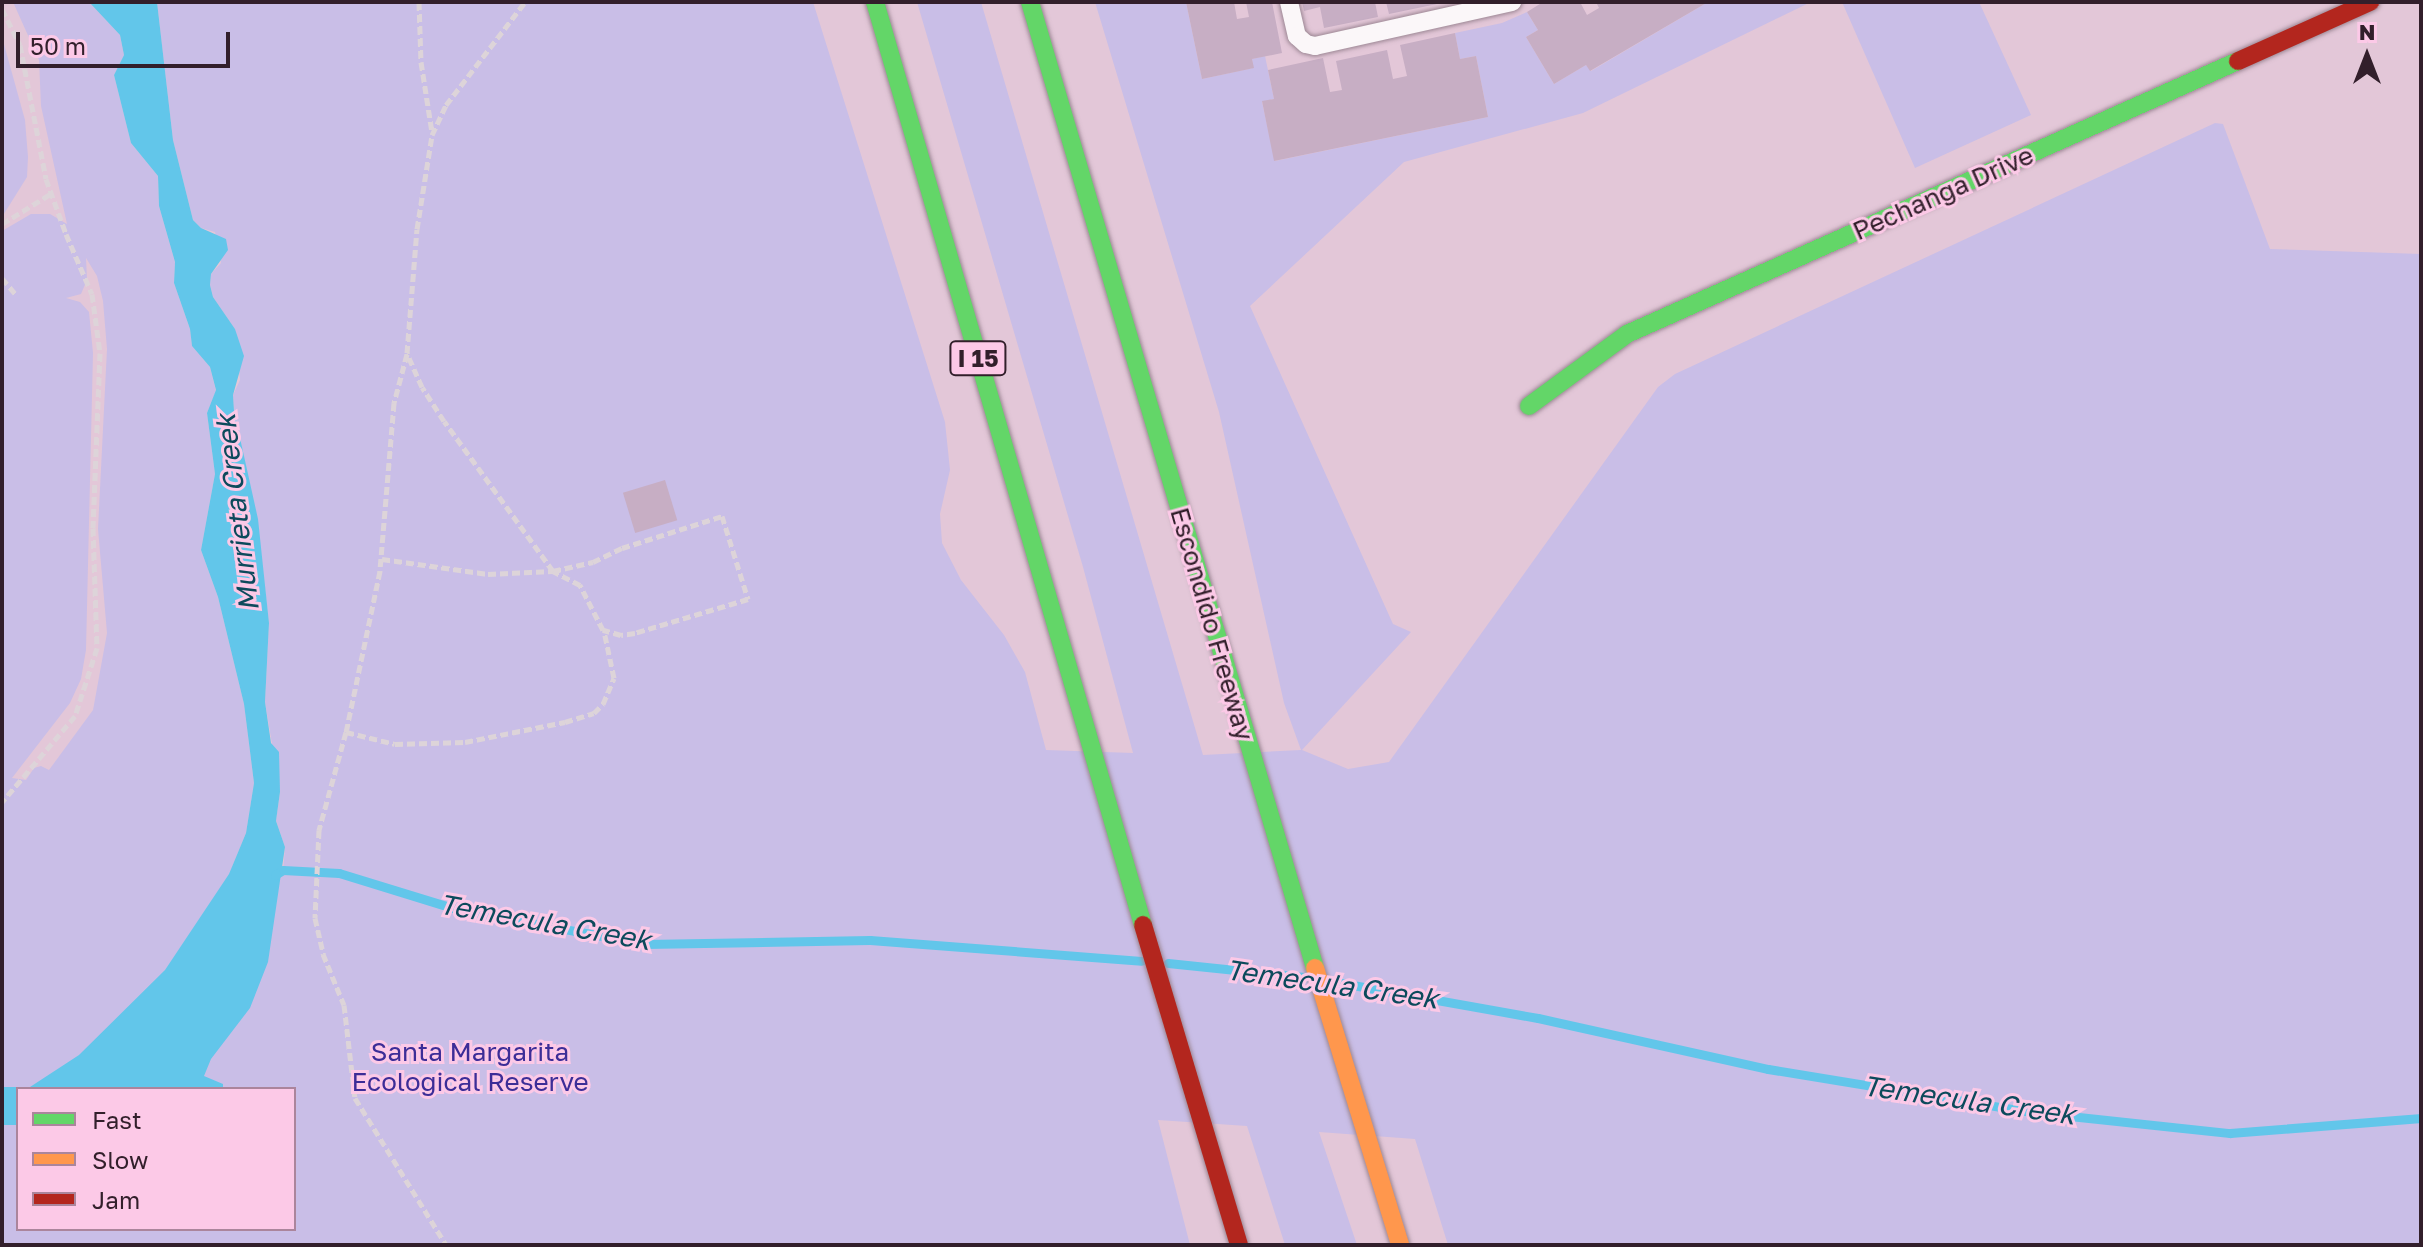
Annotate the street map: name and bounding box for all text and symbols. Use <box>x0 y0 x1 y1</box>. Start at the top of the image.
scale bar <box>20 16 234 66</box>
north arrow <box>2327 16 2407 96</box>
text: N <box>2359 18 2375 45</box>
text: 50 m <box>30 31 86 60</box>
street label: Pechanga Drive <box>1848 139 2038 247</box>
road number: I 15 <box>948 338 1008 378</box>
water label: Murrieta Creek <box>208 412 266 614</box>
street label: Escondido Freeway <box>1164 504 1260 744</box>
water label: Temecula Creek <box>437 887 653 957</box>
water label: Temecula Creek <box>1224 952 1440 1016</box>
park label: Santa Margarita Ecological Reserve <box>351 1036 589 1098</box>
water label: Temecula Creek <box>1861 1068 2077 1132</box>
legend <box>16 1087 296 1231</box>
text: Fast <box>92 1105 142 1134</box>
text: Slow <box>92 1145 148 1174</box>
text: Jam <box>92 1185 140 1214</box>

